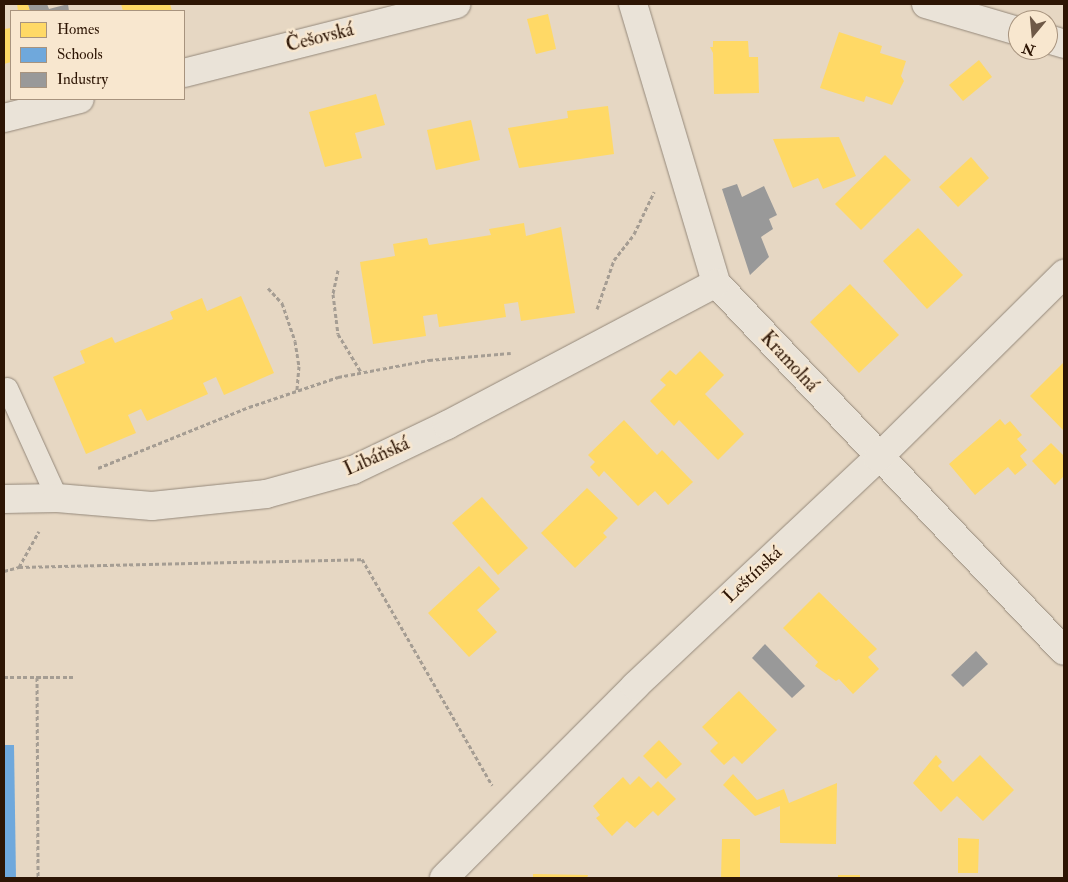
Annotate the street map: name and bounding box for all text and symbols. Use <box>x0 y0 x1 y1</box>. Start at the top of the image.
legend <box>10 10 185 100</box>
north arrow <box>1008 10 1058 60</box>
street label: Češovská <box>284 19 356 57</box>
text: Homes <box>57 20 99 39</box>
text: N <box>1020 39 1037 59</box>
text: Schools <box>57 45 103 64</box>
text: Industry <box>57 70 108 89</box>
street label: Kramolná <box>755 327 823 397</box>
street label: Libáňská <box>341 433 413 481</box>
street label: Leštínská <box>719 542 787 608</box>

